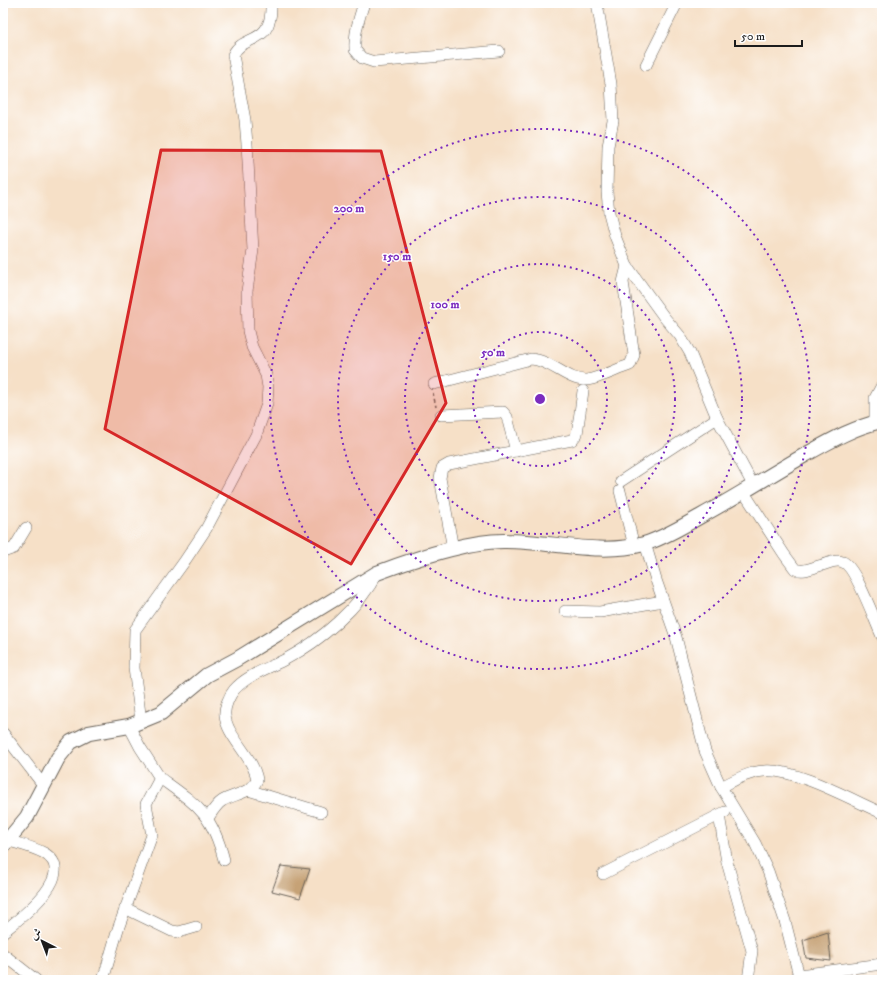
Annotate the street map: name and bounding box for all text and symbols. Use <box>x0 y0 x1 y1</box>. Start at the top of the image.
scale bar <box>735 22 802 48</box>
text: 50 m <box>741 29 765 44</box>
text: 200 m <box>334 201 364 216</box>
text: 150 m <box>383 249 411 264</box>
text: 100 m <box>431 297 459 312</box>
text: 50 m <box>480 345 505 360</box>
centre of rings <box>533 392 547 406</box>
north arrow <box>22 921 62 961</box>
text: ش <box>27 925 45 943</box>

